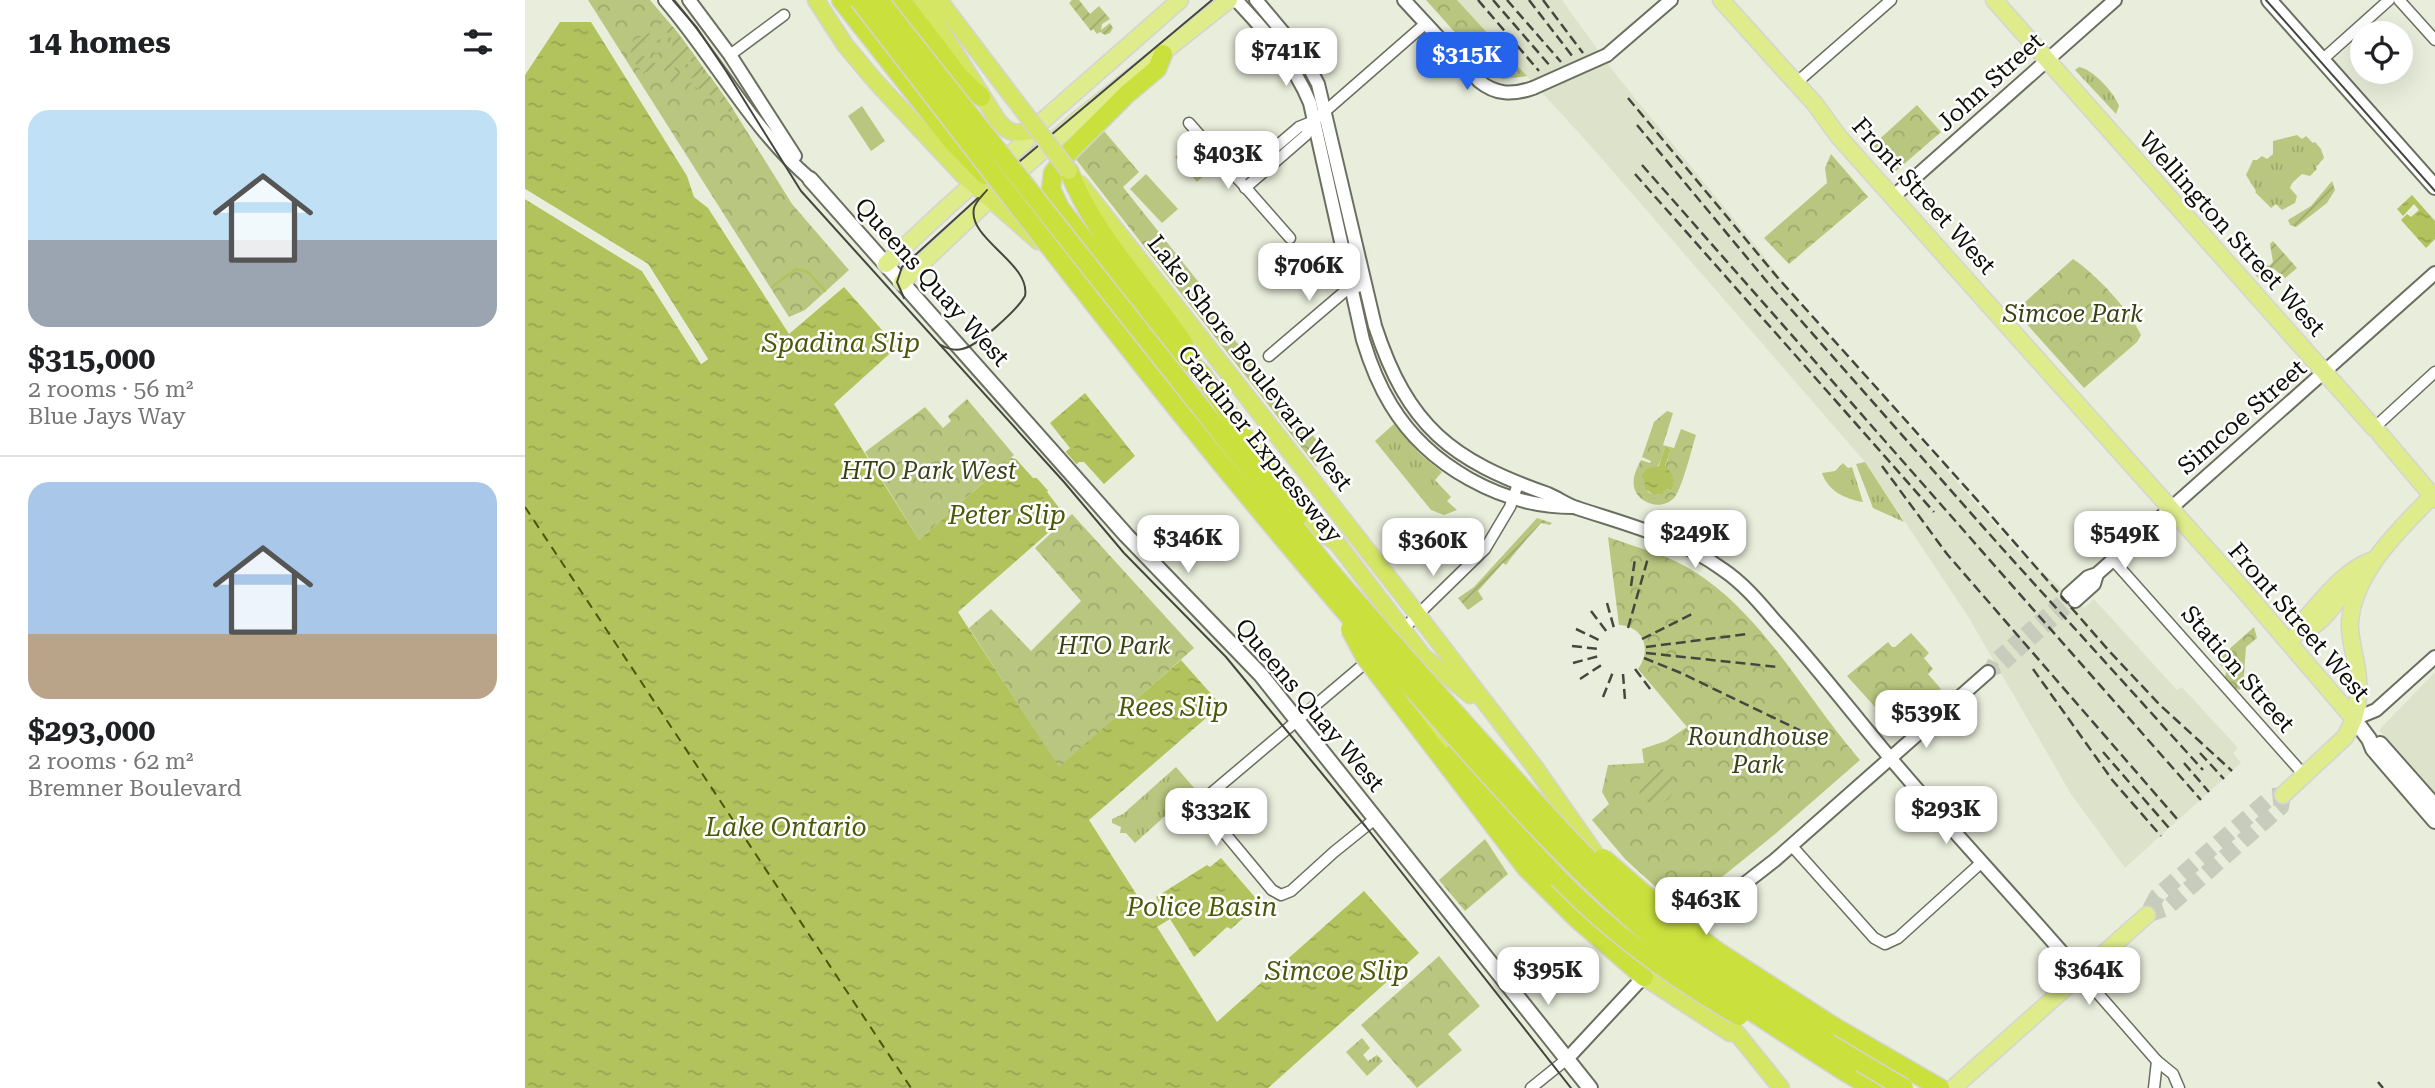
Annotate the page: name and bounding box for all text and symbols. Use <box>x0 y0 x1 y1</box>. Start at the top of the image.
map controls <box>2350 21 2413 84</box>
button: locate <box>2350 21 2413 84</box>
icon: filters <box>459 23 497 61</box>
text: 14 homes <box>28 25 171 60</box>
street label: John Street <box>1931 27 2049 137</box>
pin: $741K <box>1237 28 1335 88</box>
pin: $315K <box>1418 32 1516 92</box>
text: $741K <box>1251 37 1321 64</box>
text: $315K <box>1432 41 1502 68</box>
street label: Front Street West <box>1846 112 2002 280</box>
street label: Wellington Street West <box>2133 126 2331 342</box>
pin: $403K <box>1179 132 1277 191</box>
text: $403K <box>1193 140 1263 167</box>
icon: home <box>200 155 326 281</box>
street label: Queens Quay West <box>849 192 1015 372</box>
street label: Lake Shore Boulevard West <box>1142 230 1358 496</box>
pin: $706K <box>1260 244 1358 303</box>
text: $706K <box>1274 252 1344 279</box>
park label: Simcoe Park <box>2002 300 2143 328</box>
water label: Spadina Slip <box>761 328 920 358</box>
street label: Gardiner Expressway <box>1172 340 1349 549</box>
text: $315,000 <box>28 341 155 376</box>
street label: Simcoe Street <box>2172 354 2312 480</box>
text: 2 rooms · 56 m² <box>28 376 194 403</box>
text: Blue Jays Way <box>28 403 186 430</box>
park label: HTO Park West <box>840 457 1017 485</box>
water label: Peter Slip <box>947 500 1066 530</box>
pin: $249K <box>1646 510 1744 570</box>
pin: $549K <box>2076 512 2174 571</box>
pin: $346K <box>1139 516 1237 575</box>
pin: $360K <box>1384 518 1482 578</box>
text: $249K <box>1660 519 1730 546</box>
text: $549K <box>2090 520 2160 547</box>
text: $346K <box>1153 524 1223 551</box>
icon: home <box>200 527 326 653</box>
text: $360K <box>1398 527 1468 554</box>
street label: Front Street West <box>2223 537 2375 707</box>
street label: Station Street <box>2176 600 2300 738</box>
street label: Queens Quay West <box>1230 613 1391 797</box>
park label: HTO Park <box>1057 632 1170 660</box>
pin: $539K <box>1877 690 1975 750</box>
water label: Rees Slip <box>1117 692 1228 722</box>
text: $539K <box>1891 699 1961 726</box>
text: $293,000 <box>28 713 155 748</box>
park label: Roundhouse Park <box>1686 723 1829 779</box>
text: 2 rooms · 62 m² <box>28 748 194 775</box>
text: Bremner Boulevard <box>28 775 242 802</box>
pin: $293K <box>1897 786 1995 846</box>
pin: $332K <box>1167 788 1265 848</box>
text: $293K <box>1911 795 1981 822</box>
text: $332K <box>1181 797 1251 824</box>
water label: Lake Ontario <box>704 812 867 842</box>
pin: $463K <box>1657 878 1755 937</box>
text: $463K <box>1671 886 1741 913</box>
water label: Police Basin <box>1126 892 1277 922</box>
pin: $395K <box>1499 948 1597 1007</box>
pin: $364K <box>2040 948 2138 1007</box>
water label: Simcoe Slip <box>1264 956 1409 986</box>
text: $395K <box>1513 956 1583 983</box>
text: $364K <box>2054 956 2124 983</box>

